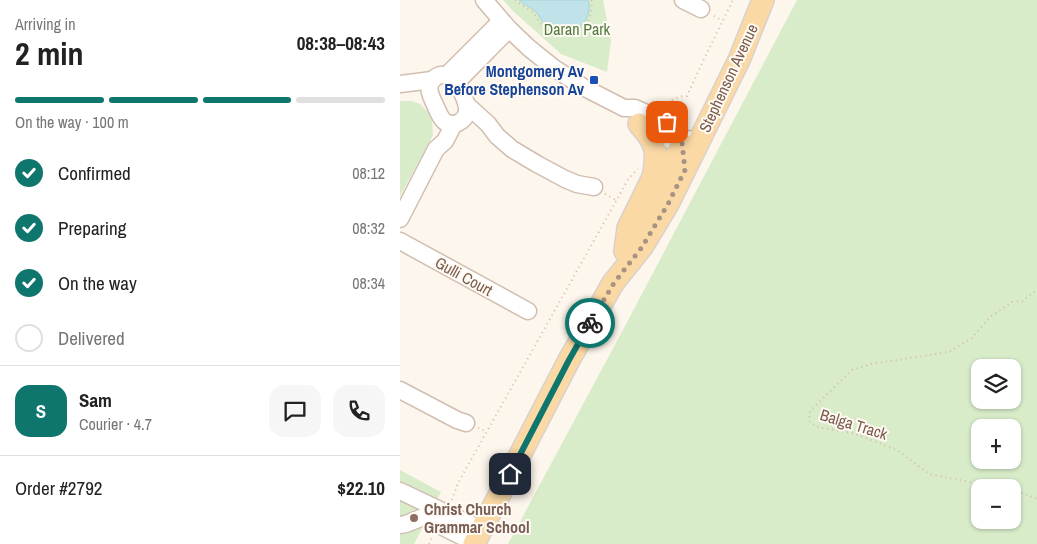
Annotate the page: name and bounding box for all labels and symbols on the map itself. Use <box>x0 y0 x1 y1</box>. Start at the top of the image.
park label: Daran Park <box>544 18 611 40</box>
street label: Stephenson Avenue <box>693 20 763 136</box>
place label: Montgomery Av Before Stephenson Av <box>444 60 585 100</box>
marker: Montgomery Av Before Stephenson Av <box>588 74 600 86</box>
pin <box>646 101 688 143</box>
street label: Gulli Court <box>431 251 497 301</box>
courier <box>565 298 615 348</box>
street label: Balga Track <box>818 403 891 445</box>
pin <box>489 453 531 495</box>
place label: Christ Church Grammar School <box>424 498 530 538</box>
marker: Christ Church Grammar School <box>408 512 420 524</box>

